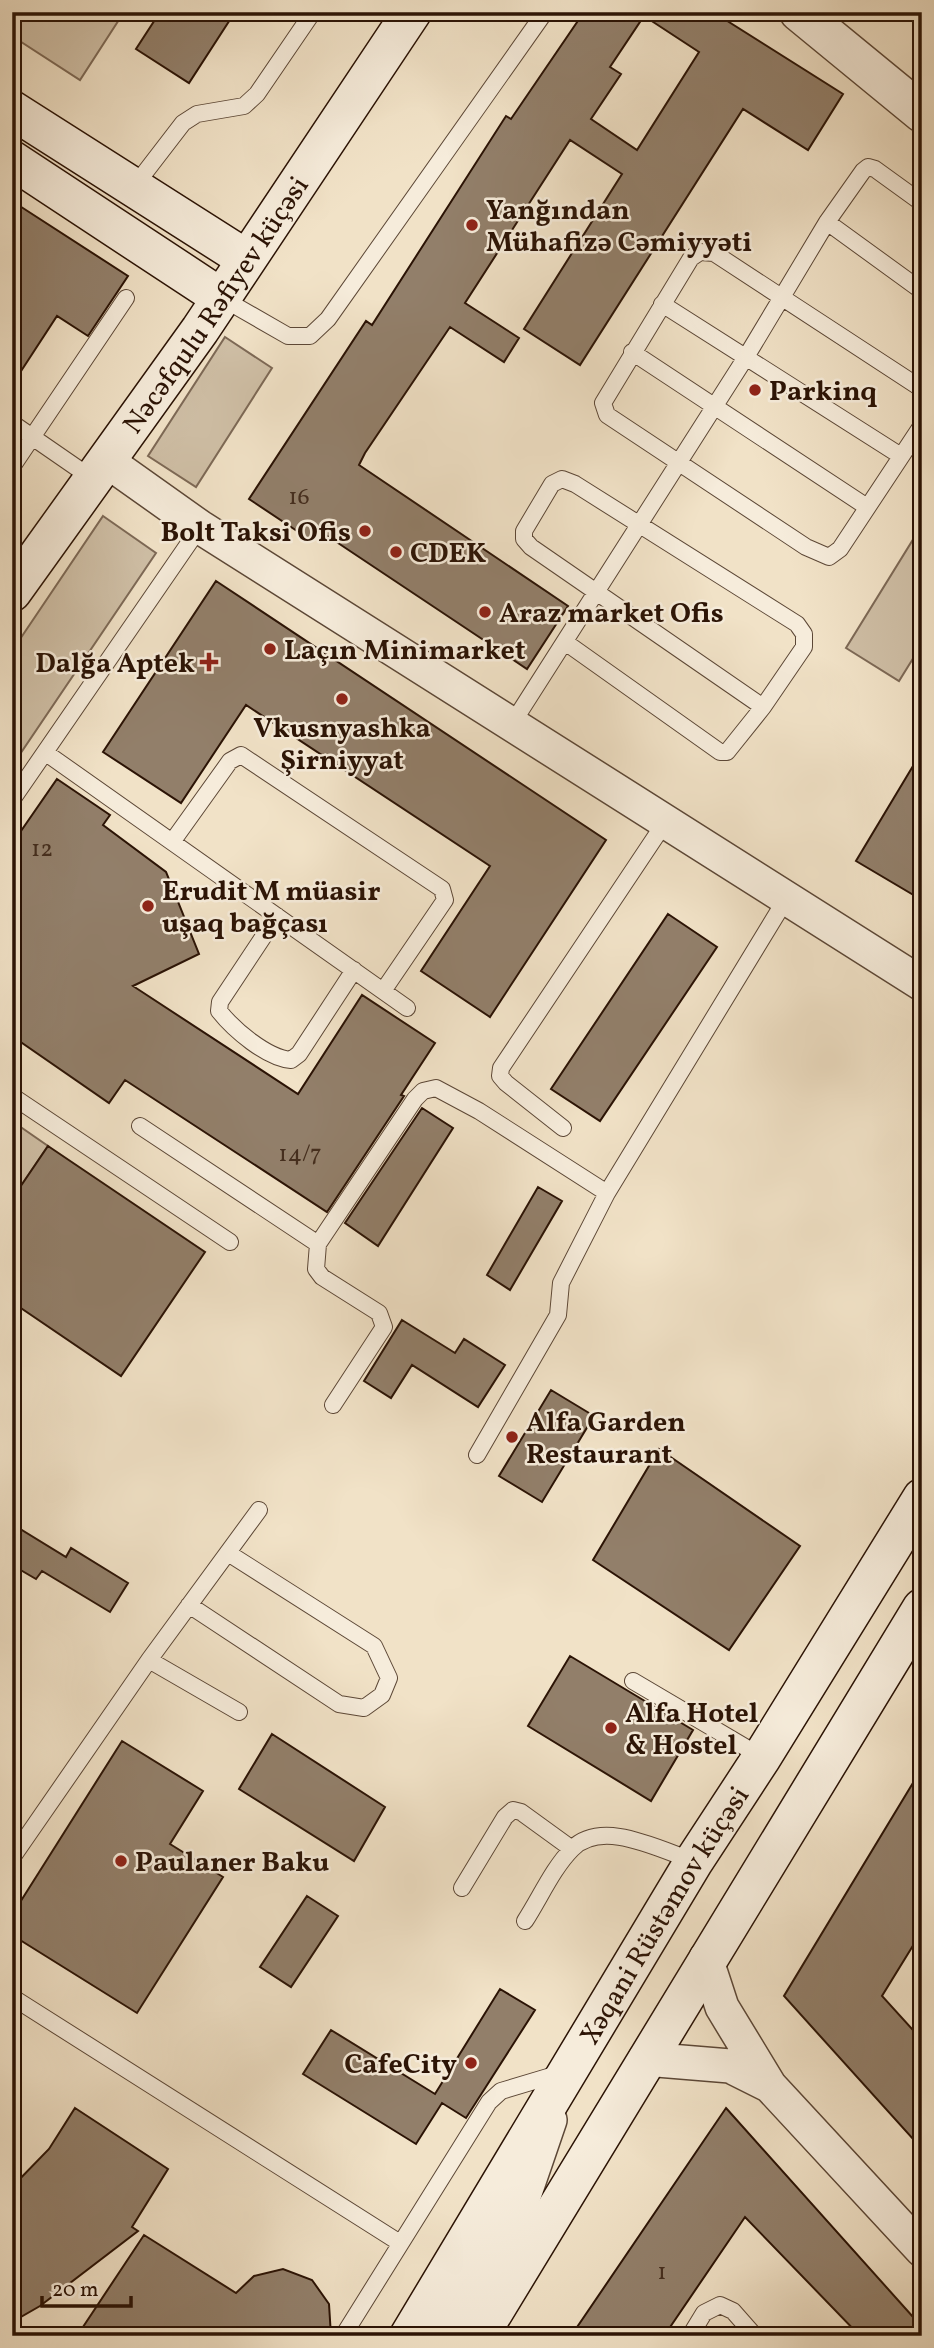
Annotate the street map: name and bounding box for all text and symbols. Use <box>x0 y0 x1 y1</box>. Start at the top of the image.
street label: Nəcəfqulu Rəfiyev küçəsi <box>115 169 319 443</box>
place label: Yanğından Mühafizə Cəmiyyəti <box>486 192 752 263</box>
marker: Yanğından Mühafizə Cəmiyyəti <box>464 217 480 233</box>
place label: Parkinq <box>769 373 877 412</box>
marker: Parkinq <box>747 382 763 398</box>
house number: 16 <box>288 481 310 515</box>
place label: Bolt Taksi Ofis <box>160 514 351 553</box>
marker: Bolt Taksi Ofis <box>357 523 373 539</box>
place label: CDEK <box>410 535 486 574</box>
marker: CDEK <box>388 544 404 560</box>
place label: Araz market Ofis <box>499 595 724 634</box>
marker: Araz market Ofis <box>477 604 493 620</box>
place label: Laçın Minimarket <box>284 632 525 671</box>
marker: Laçın Minimarket <box>262 641 278 657</box>
place label: Dalğa Aptek <box>35 645 195 684</box>
marker: Dalğa Aptek <box>201 654 217 670</box>
marker: Vkusnyashka Şirniyyat <box>334 691 350 707</box>
place label: Vkusnyashka Şirniyyat <box>253 710 431 781</box>
house number: 12 <box>31 833 53 867</box>
place label: Erudit M müasir uşaq bağçası <box>162 873 380 944</box>
marker: Erudit M müasir uşaq bağçası <box>140 898 156 914</box>
house number: 14/7 <box>278 1138 322 1172</box>
place label: Alfa Garden Restaurant <box>526 1404 686 1475</box>
marker: Alfa Garden Restaurant <box>504 1429 520 1445</box>
place label: Alfa Hotel & Hostel <box>625 1695 758 1766</box>
marker: Alfa Hotel & Hostel <box>603 1720 619 1736</box>
street label: Xəqani Rüstəmov küçəsi <box>571 1779 760 2053</box>
place label: Paulaner Baku <box>135 1844 329 1883</box>
marker: Paulaner Baku <box>113 1853 129 1869</box>
place label: CafeCity <box>344 2046 457 2085</box>
marker: CafeCity <box>463 2055 479 2071</box>
house number: 1 <box>657 2256 667 2290</box>
scale bar <box>42 2264 131 2308</box>
text: 20 m <box>52 2276 98 2305</box>

